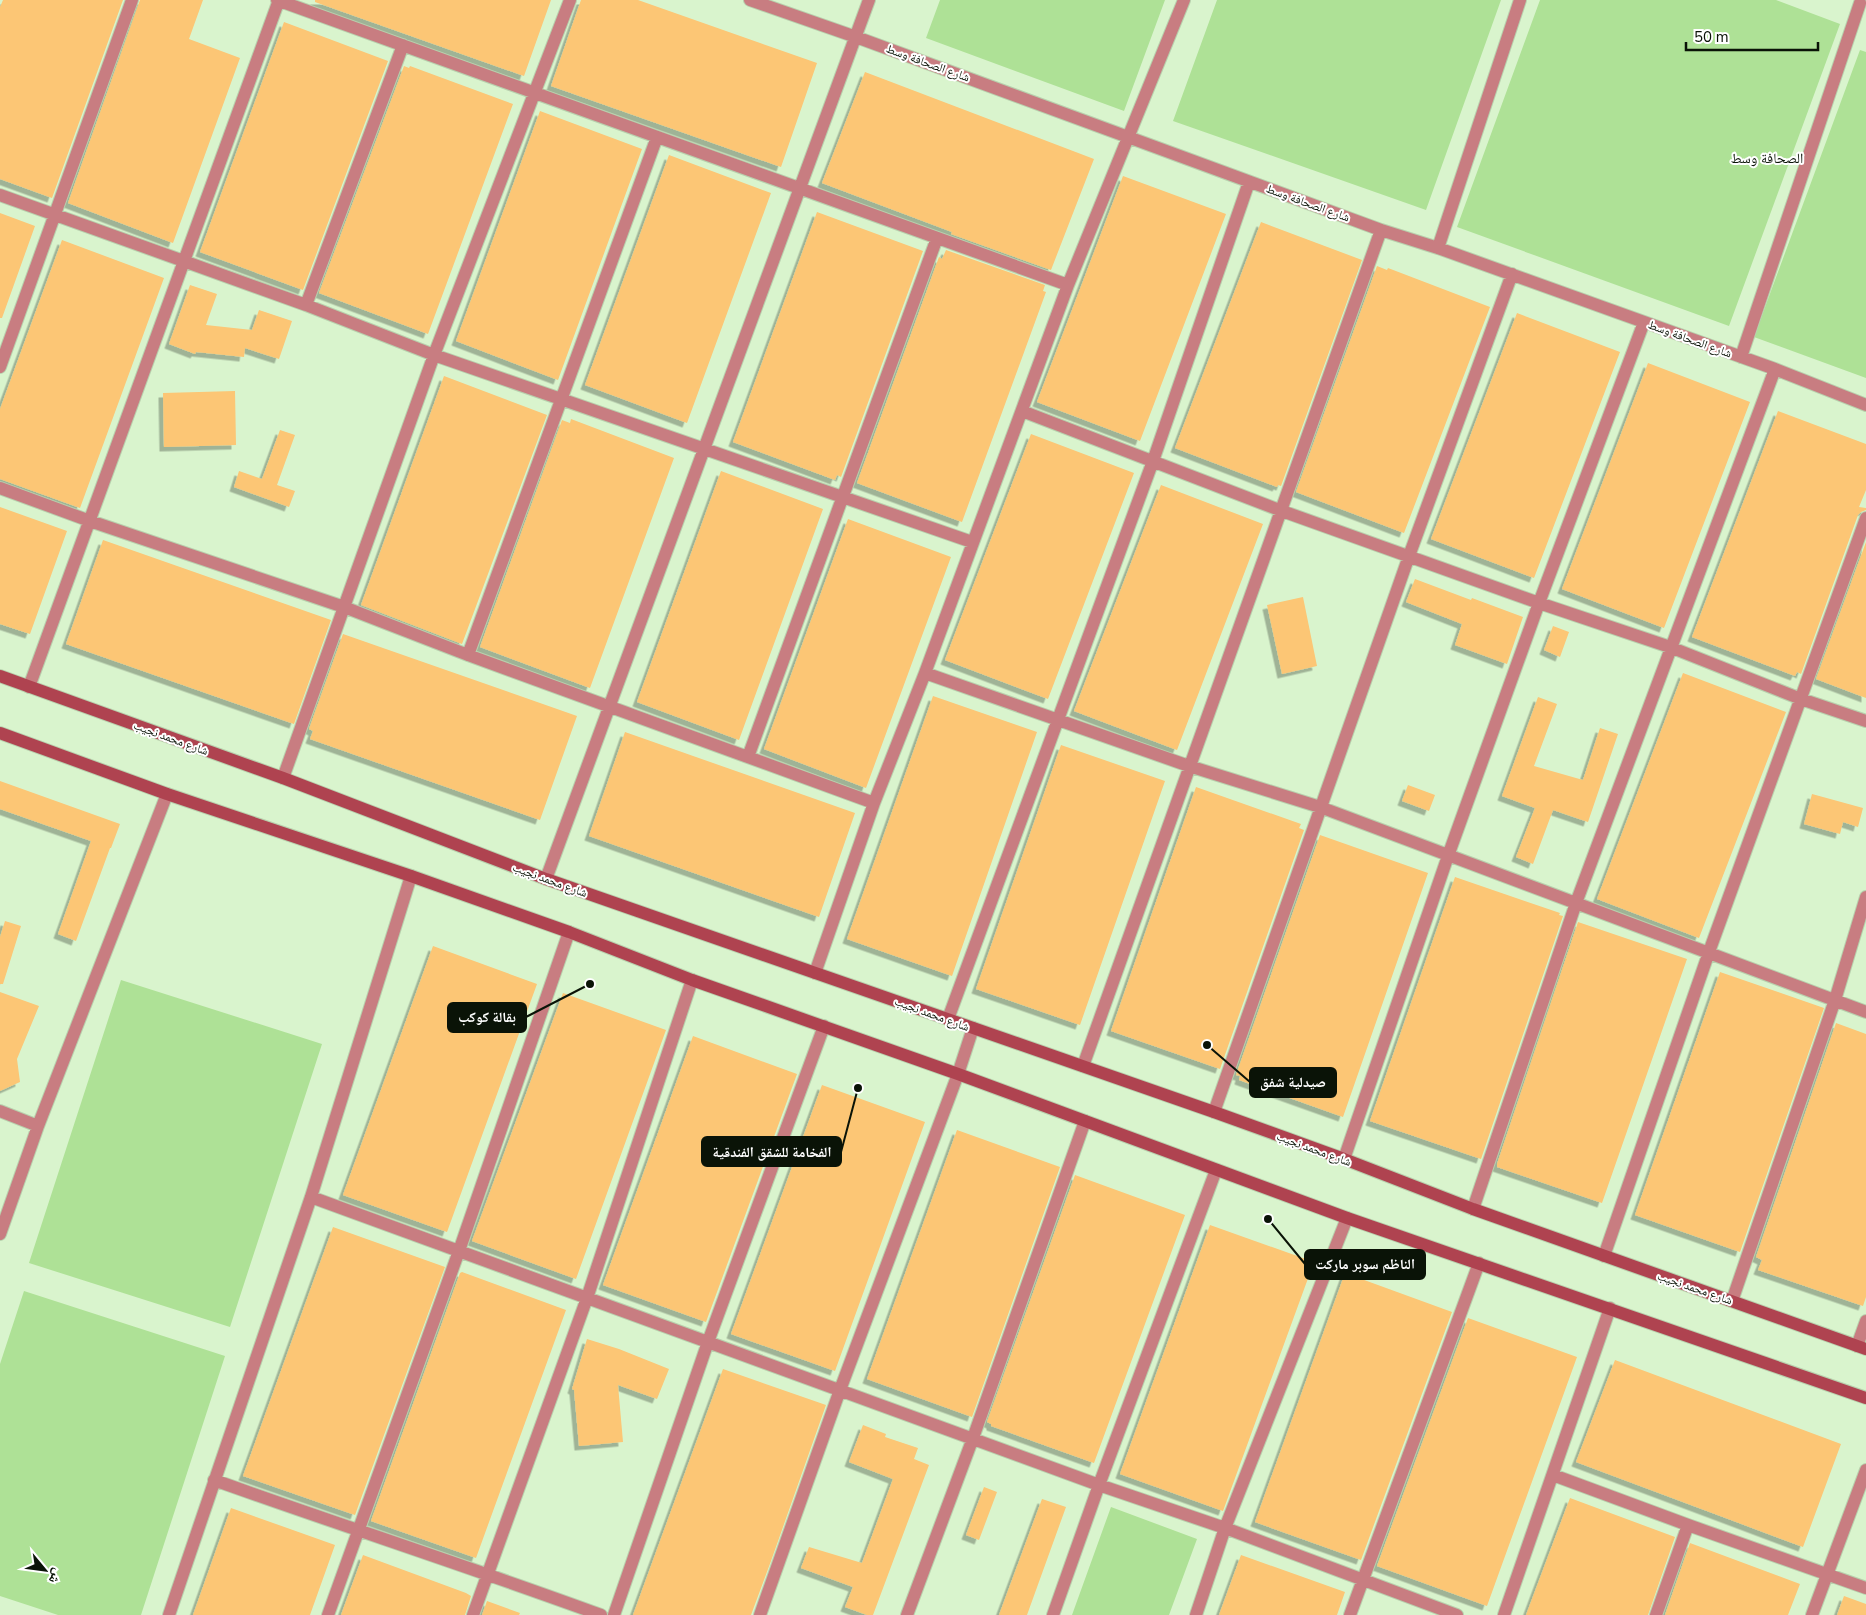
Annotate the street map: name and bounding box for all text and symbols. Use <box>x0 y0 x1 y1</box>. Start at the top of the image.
scale bar <box>1686 20 1818 52</box>
text: 50 m <box>1694 27 1729 47</box>
street label: شارع الصحافة وسط <box>884 40 972 86</box>
district label: الصحافة وسط <box>1731 149 1803 168</box>
street label: شارع الصحافة وسط <box>1264 180 1352 226</box>
street label: شارع الصحافة وسط <box>1646 316 1734 362</box>
street label: شارع محمد نجيب <box>131 717 211 759</box>
street label: شارع محمد نجيب <box>510 859 590 901</box>
street label: شارع محمد نجيب <box>892 993 972 1035</box>
callout: بقالة كوكب <box>448 1003 526 1032</box>
text: بقالة كوكب <box>458 1008 516 1027</box>
callout: صيدلية شفق <box>1250 1068 1336 1097</box>
text: صيدلية شفق <box>1260 1073 1326 1092</box>
street label: شارع محمد نجيب <box>1274 1128 1354 1170</box>
callout: الفخامة للشقق الفندقية <box>702 1137 841 1166</box>
text: الفخامة للشقق الفندقية <box>713 1143 831 1162</box>
callout: الناظم سوبر ماركت <box>1305 1250 1425 1279</box>
text: الناظم سوبر ماركت <box>1315 1255 1415 1274</box>
street label: شارع محمد نجيب <box>1655 1268 1735 1308</box>
north arrow <box>20 1545 70 1595</box>
text: ش <box>44 1565 68 1587</box>

